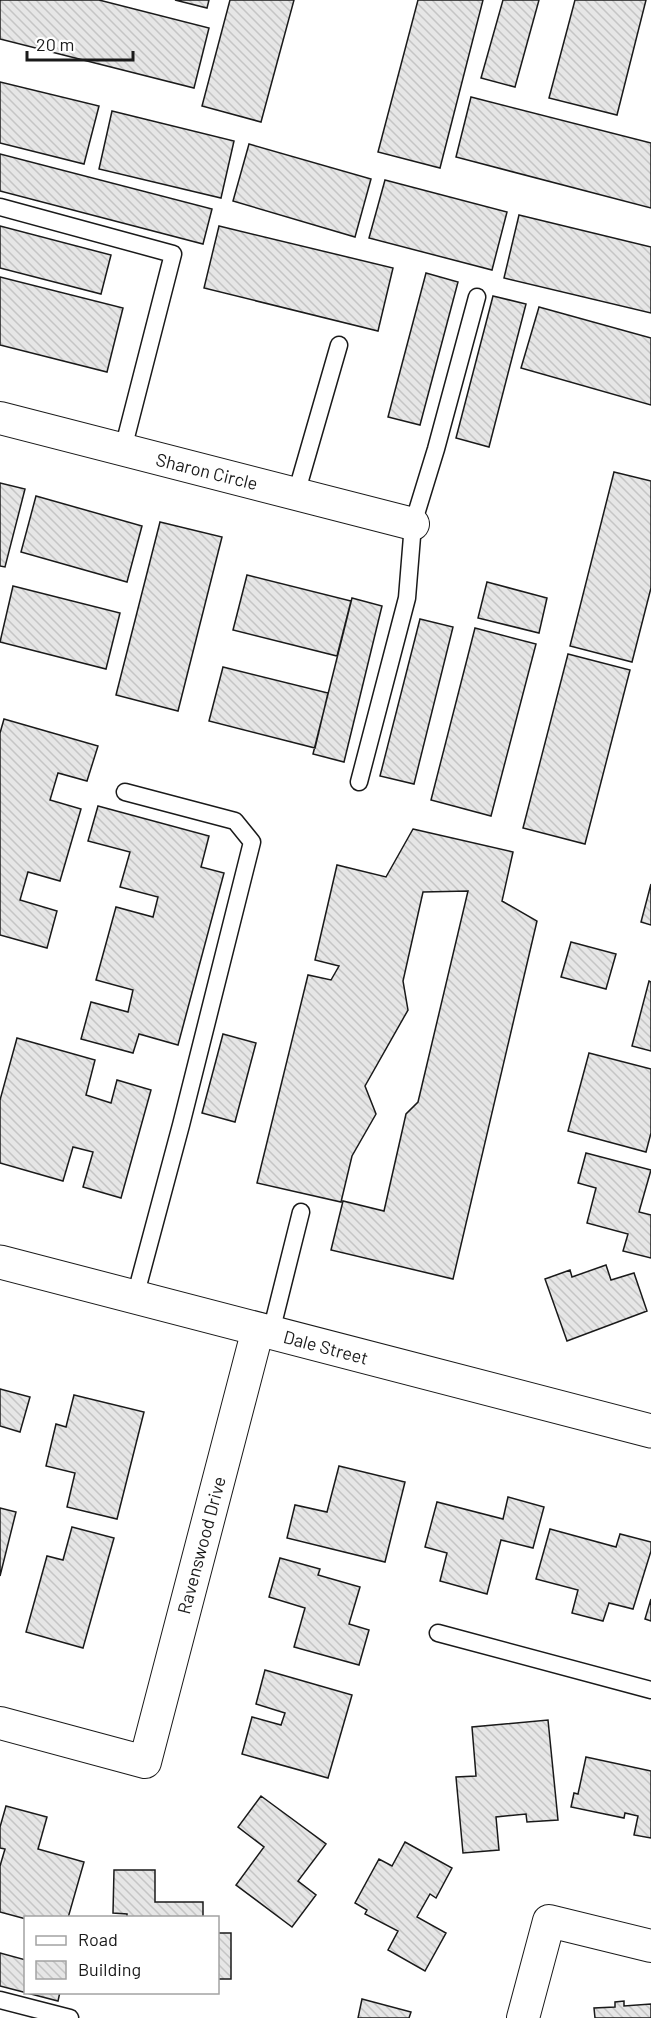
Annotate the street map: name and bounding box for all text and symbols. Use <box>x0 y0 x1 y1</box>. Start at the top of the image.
scale bar <box>27 24 134 62</box>
text: 20 m <box>36 33 74 55</box>
street label: Sharon Circle <box>154 448 260 494</box>
street label: Dale Street <box>281 1325 371 1369</box>
street label: Ravenswood Drive <box>172 1474 230 1616</box>
legend <box>24 1916 219 1994</box>
text: Road <box>78 1928 118 1950</box>
text: Building <box>78 1958 141 1980</box>

